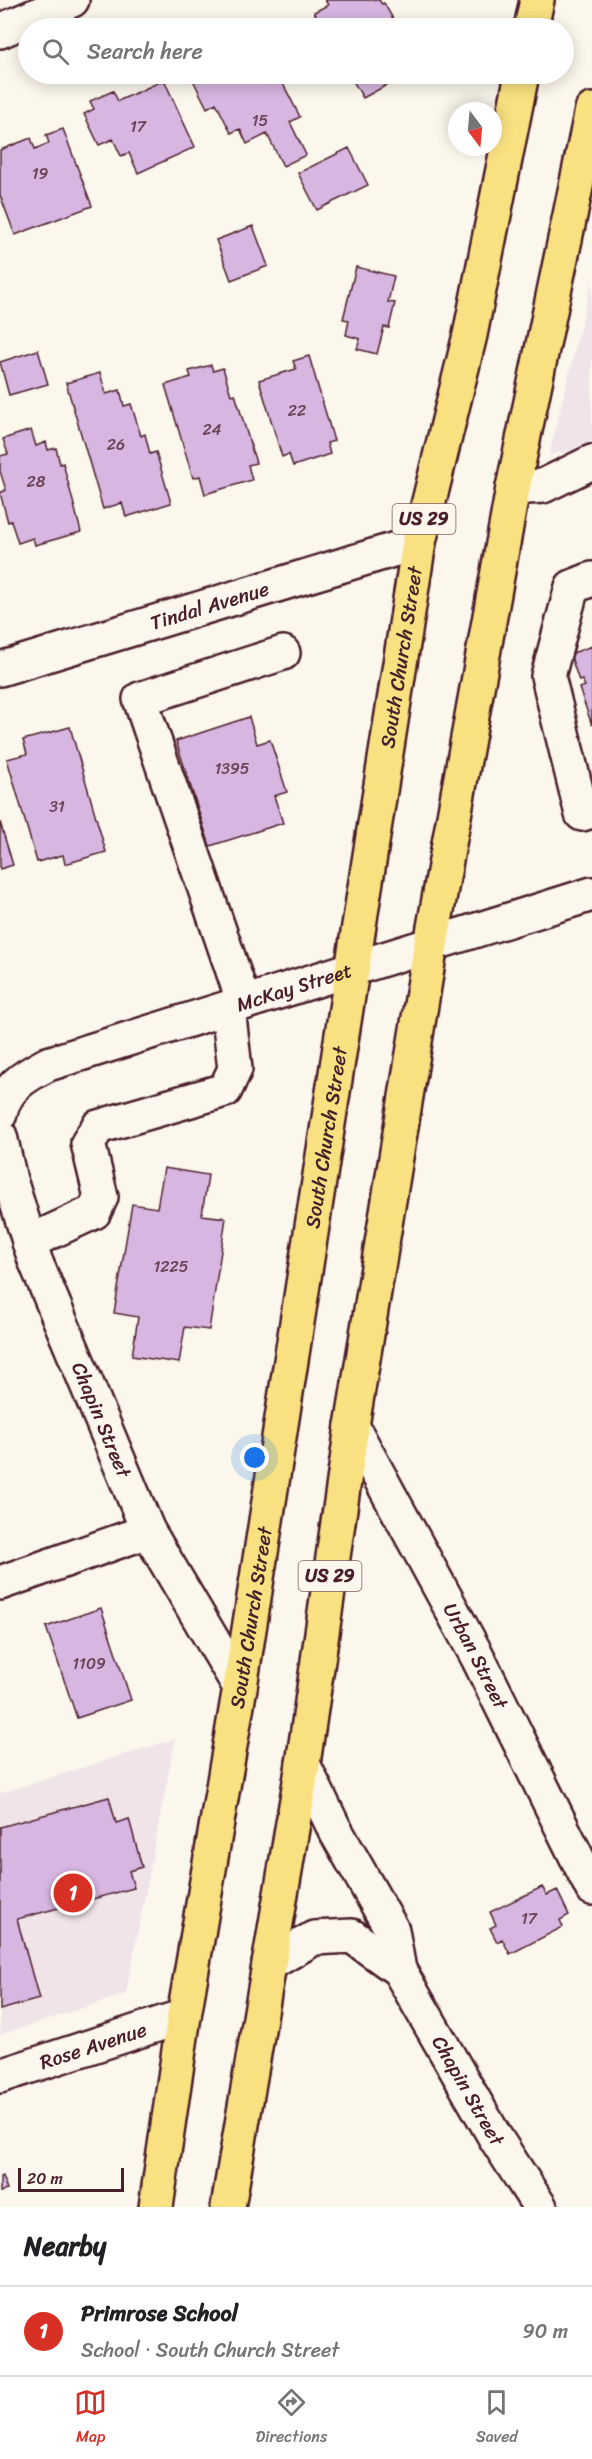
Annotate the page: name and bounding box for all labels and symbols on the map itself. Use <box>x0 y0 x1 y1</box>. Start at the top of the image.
north arrow <box>448 102 502 156</box>
house number: 15 <box>252 106 269 135</box>
house number: 17 <box>130 112 147 141</box>
house number: 19 <box>32 159 49 188</box>
house number: 22 <box>288 396 306 425</box>
house number: 24 <box>202 415 222 444</box>
house number: 26 <box>107 430 125 459</box>
house number: 28 <box>27 467 46 496</box>
road number: US 29 <box>392 504 456 534</box>
street label: South Church Street <box>370 563 433 751</box>
street label: Tindal Avenue <box>146 571 273 640</box>
house number: 1395 <box>214 754 250 783</box>
house number: 31 <box>49 792 65 821</box>
street label: McKay Street <box>232 952 357 1022</box>
street label: South Church Street <box>294 1043 358 1231</box>
house number: 1225 <box>153 1252 189 1281</box>
street label: Chapin Street <box>62 1356 142 1484</box>
your location <box>240 1443 269 1472</box>
street label: South Church Street <box>219 1523 282 1711</box>
road number: US 29 <box>298 1561 362 1591</box>
street label: Urban Street <box>434 1596 518 1716</box>
house number: 1109 <box>72 1649 106 1678</box>
pin: 1 <box>54 1870 92 1916</box>
house number: 17 <box>521 1904 538 1933</box>
street label: Rose Avenue <box>35 2012 151 2079</box>
street label: Chapin Street <box>423 2029 514 2154</box>
scale bar <box>18 2165 124 2192</box>

